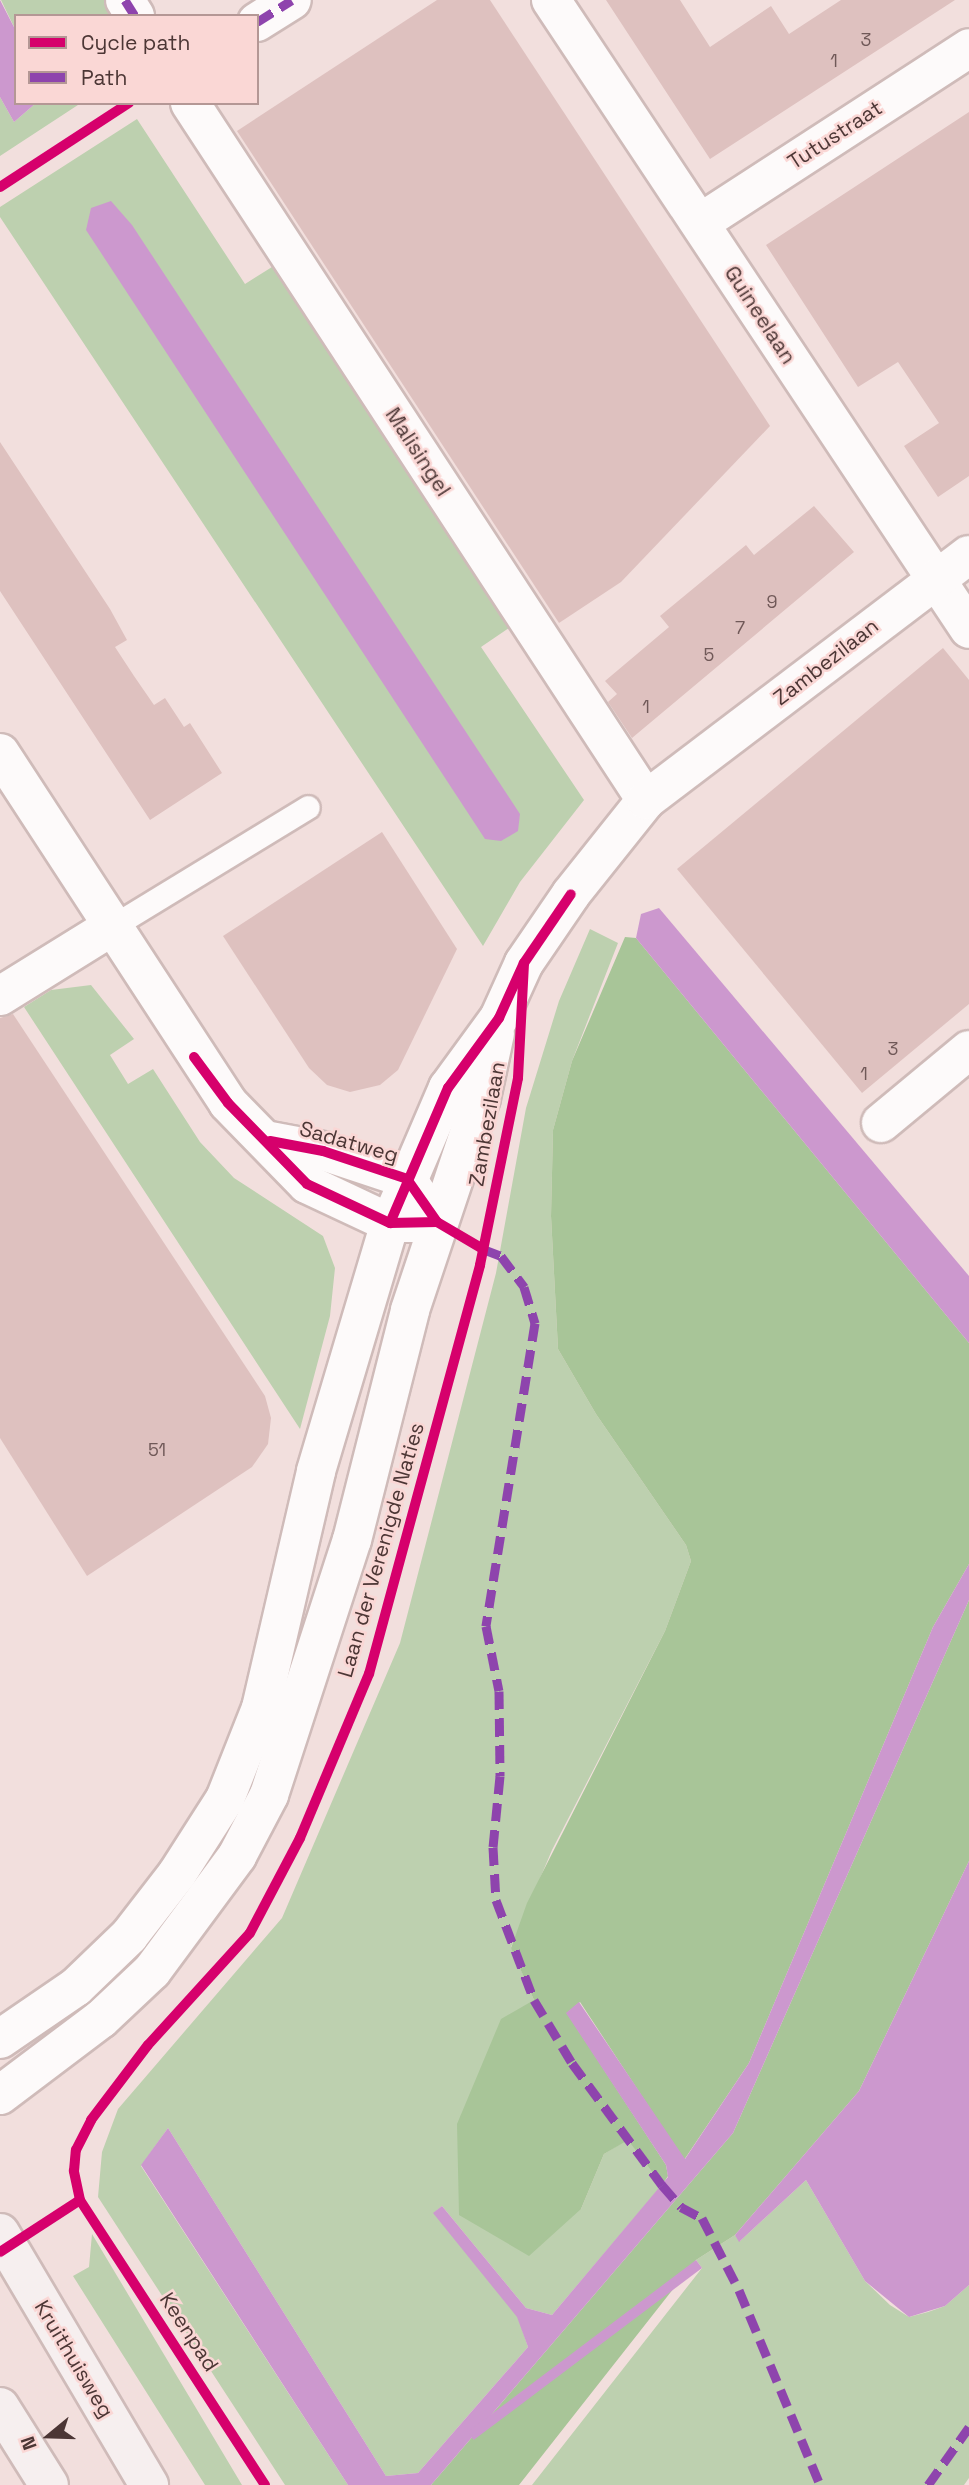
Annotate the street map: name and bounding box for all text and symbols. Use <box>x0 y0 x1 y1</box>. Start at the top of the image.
legend <box>14 14 259 105</box>
text: Cycle path <box>81 29 190 56</box>
house number: 3 <box>861 29 871 51</box>
house number: 1 <box>830 50 838 72</box>
text: Path <box>81 64 127 91</box>
street label: Tutustraat <box>783 95 887 175</box>
street label: Guineelaan <box>719 261 801 369</box>
street label: Malisingel <box>380 403 456 501</box>
house number: 9 <box>766 591 778 613</box>
street label: Zambezilaan <box>769 613 883 711</box>
house number: 7 <box>735 617 745 639</box>
house number: 5 <box>704 644 714 666</box>
house number: 1 <box>642 696 650 718</box>
house number: 3 <box>888 1038 898 1060</box>
street label: Zambezilaan <box>464 1060 510 1188</box>
house number: 1 <box>860 1063 868 1085</box>
street label: Sadatweg <box>297 1116 401 1168</box>
street label: Laan der Verenigde Naties <box>332 1420 430 1680</box>
house number: 51 <box>148 1439 166 1461</box>
street label: Keenpad <box>154 2288 224 2376</box>
street label: Kruithuisweg <box>29 2296 119 2422</box>
north arrow <box>14 2401 84 2471</box>
text: N <box>15 2433 43 2453</box>

